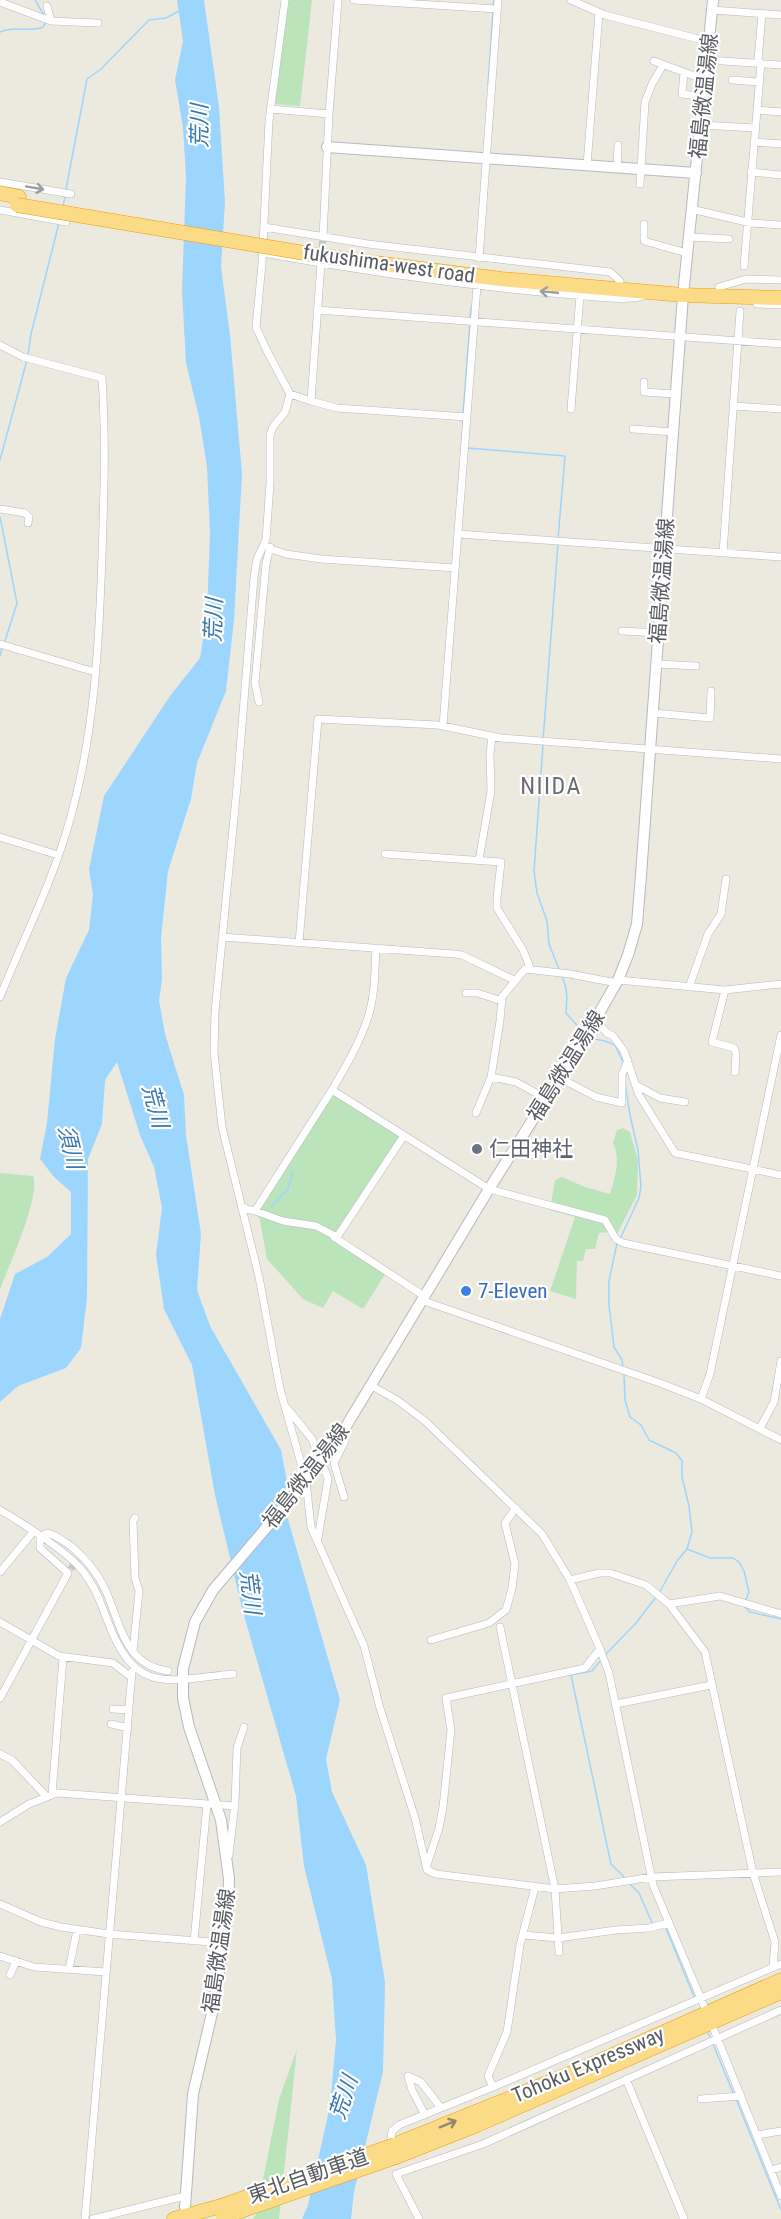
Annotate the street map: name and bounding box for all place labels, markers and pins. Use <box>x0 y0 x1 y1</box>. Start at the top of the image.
place label: 仁田神社 <box>489 1137 573 1161</box>
marker: 仁田神社 <box>470 1142 484 1156</box>
place label: 7-Eleven <box>478 1279 547 1303</box>
marker: 7-Eleven <box>459 1284 473 1298</box>

